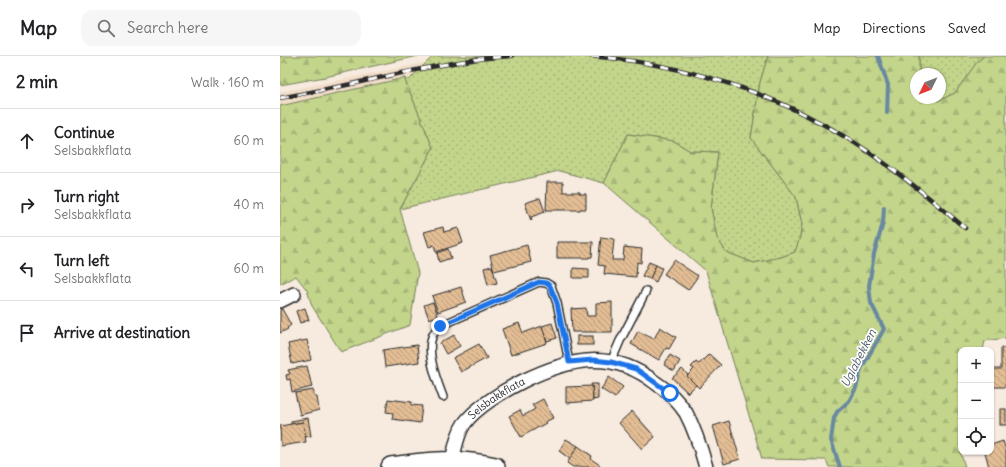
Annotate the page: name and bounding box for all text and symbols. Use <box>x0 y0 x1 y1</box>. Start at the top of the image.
search box <box>81 10 361 46</box>
text: Map <box>20 16 57 40</box>
icon: search <box>95 17 117 39</box>
text: Search here <box>127 18 208 37</box>
text: Map <box>813 19 840 37</box>
text: Directions <box>862 19 926 37</box>
text: Saved <box>948 19 986 37</box>
north arrow <box>910 68 946 104</box>
text: 2 min <box>16 71 58 93</box>
text: Walk · 160 m <box>191 74 264 91</box>
text: Continue <box>54 123 115 142</box>
icon: ahead <box>16 130 38 152</box>
text: 60 m <box>233 132 264 149</box>
text: Selsbakkflata <box>54 142 131 159</box>
text: Turn right <box>54 187 119 206</box>
icon: right <box>16 194 38 216</box>
text: 40 m <box>233 196 264 213</box>
text: Selsbakkflata <box>54 206 131 223</box>
text: Turn left <box>54 251 109 270</box>
icon: left <box>16 258 38 280</box>
text: 60 m <box>233 260 264 277</box>
text: Selsbakkflata <box>54 270 131 287</box>
route end <box>431 317 449 335</box>
icon: arrive <box>16 322 38 344</box>
text: Arrive at destination <box>54 323 190 342</box>
water label: Uglabekken <box>837 326 879 389</box>
map controls <box>958 347 994 455</box>
button: + <box>958 347 994 383</box>
street label: Selsbakkflata <box>465 374 527 422</box>
button: − <box>958 383 994 419</box>
route start <box>661 384 679 402</box>
button: locate <box>958 419 994 455</box>

